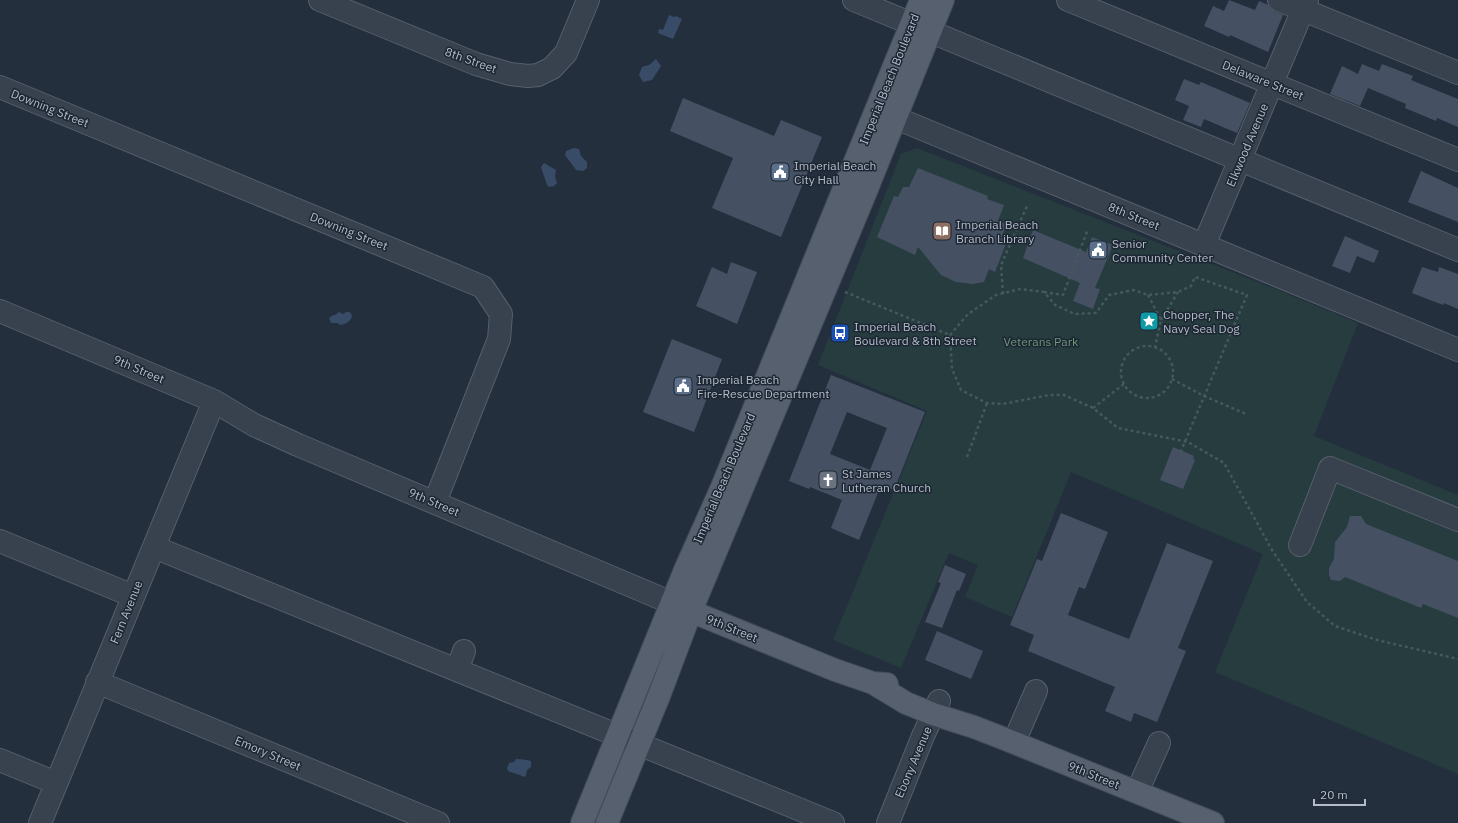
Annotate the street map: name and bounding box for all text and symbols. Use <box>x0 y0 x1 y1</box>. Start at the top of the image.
street label: Imperial Beach Boulevard <box>856 11 922 147</box>
street label: 8th Street <box>443 44 499 76</box>
street label: Delaware Street <box>1220 57 1306 103</box>
street label: Downing Street <box>9 86 91 130</box>
street label: Elkwood Avenue <box>1223 101 1271 189</box>
place label: Imperial Beach City Hall <box>794 158 876 187</box>
public building icon: Imperial Beach City Hall <box>769 161 791 183</box>
street label: 8th Street <box>1106 199 1162 233</box>
street label: Downing Street <box>308 209 390 253</box>
place label: Imperial Beach Branch Library <box>956 217 1038 246</box>
library icon: Imperial Beach Branch Library <box>931 220 953 242</box>
place label: Senior Community Center <box>1112 236 1213 265</box>
public building icon: Senior Community Center <box>1087 239 1109 261</box>
place label: Chopper, The Navy Seal Dog <box>1163 307 1240 336</box>
place icon: Chopper, The Navy Seal Dog <box>1138 310 1160 332</box>
place label: Imperial Beach Boulevard & 8th Street <box>854 319 977 348</box>
bus stop icon: Imperial Beach Boulevard & 8th Street <box>829 322 851 344</box>
park label: Veterans Park <box>1004 334 1079 349</box>
street label: 9th Street <box>111 352 167 386</box>
place label: Imperial Beach Fire-Rescue Department <box>697 372 830 401</box>
public building icon: Imperial Beach Fire-Rescue Department <box>672 375 694 397</box>
street label: Imperial Beach Boulevard <box>690 411 758 545</box>
place label: St James Lutheran Church <box>842 466 931 495</box>
church icon: St James Lutheran Church <box>817 469 839 491</box>
street label: 9th Street <box>406 485 462 519</box>
street label: Fern Avenue <box>106 578 146 646</box>
street label: 9th Street <box>704 611 760 645</box>
street label: Ebony Avenue <box>891 724 935 800</box>
street label: Emory Street <box>233 732 303 774</box>
street label: 9th Street <box>1066 758 1122 792</box>
scale bar <box>1314 781 1365 807</box>
text: 20 m <box>1320 787 1348 802</box>

